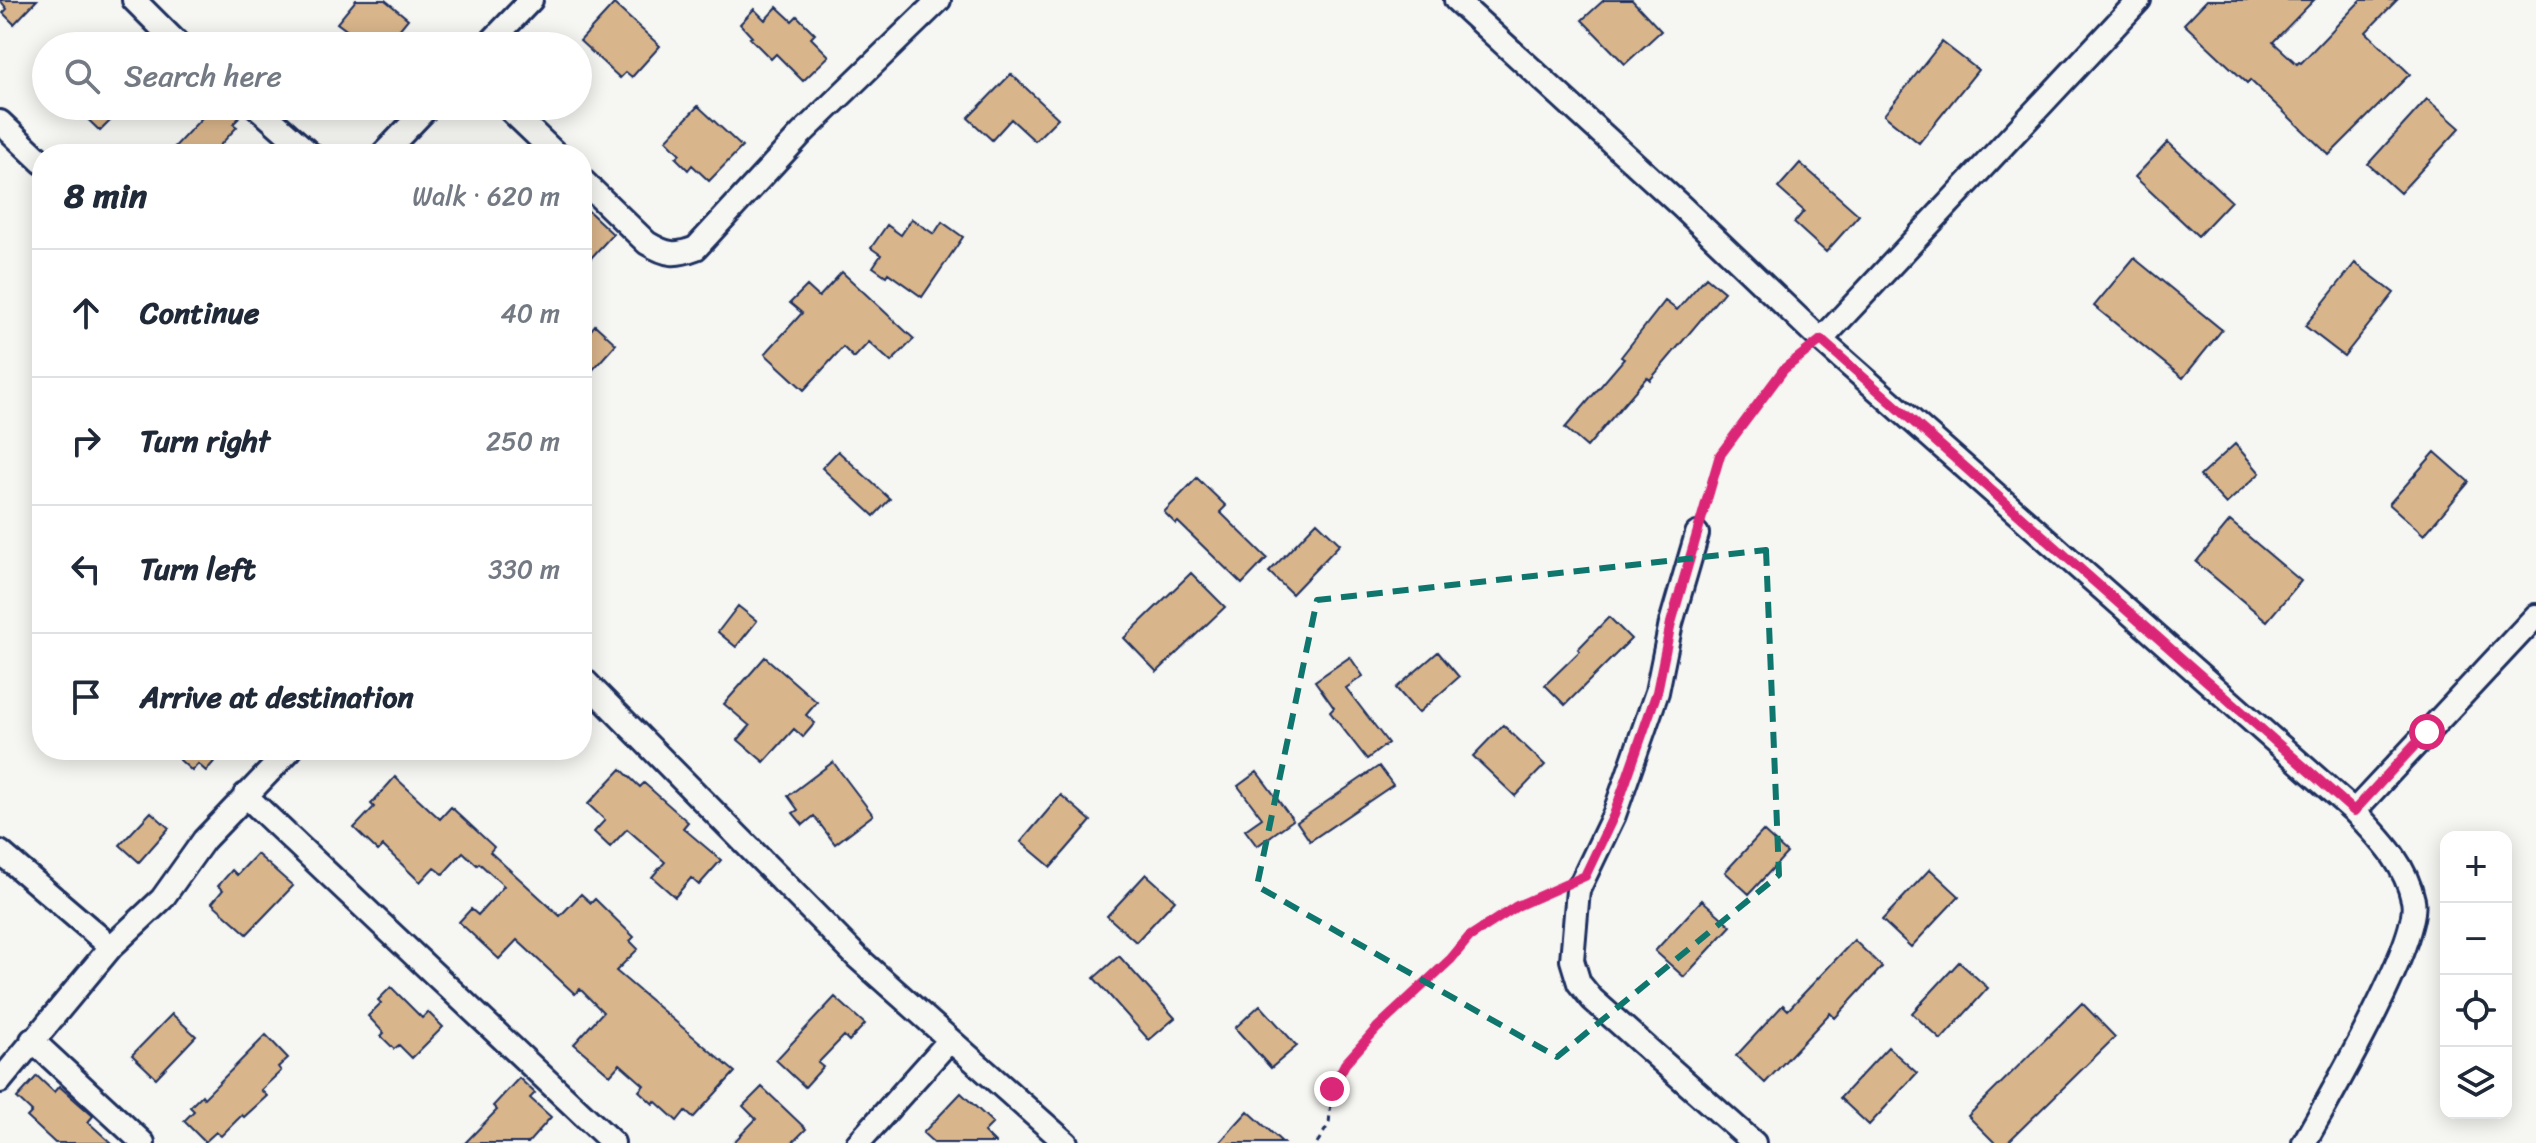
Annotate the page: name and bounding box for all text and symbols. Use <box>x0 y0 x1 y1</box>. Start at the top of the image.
search box <box>32 32 592 120</box>
text: Search here <box>124 49 282 103</box>
icon: search <box>60 54 104 98</box>
text: 8 min <box>64 166 147 226</box>
text: Walk · 620 m <box>412 173 560 219</box>
text: Continue <box>140 286 259 340</box>
text: 40 m <box>501 290 560 336</box>
icon: ahead <box>64 291 108 335</box>
text: Turn right <box>140 414 270 468</box>
text: 250 m <box>486 418 560 464</box>
icon: right <box>64 419 108 463</box>
text: Turn left <box>140 542 256 596</box>
text: 330 m <box>488 546 560 592</box>
icon: left <box>64 547 108 591</box>
text: Arrive at destination <box>140 670 414 724</box>
icon: arrive <box>64 675 108 719</box>
route start <box>2409 714 2445 750</box>
map controls <box>2440 831 2512 1119</box>
button: + <box>2440 831 2512 903</box>
button: − <box>2440 903 2512 975</box>
button: locate <box>2440 975 2512 1047</box>
button: layers <box>2440 1047 2512 1119</box>
route end <box>1314 1071 1350 1107</box>

